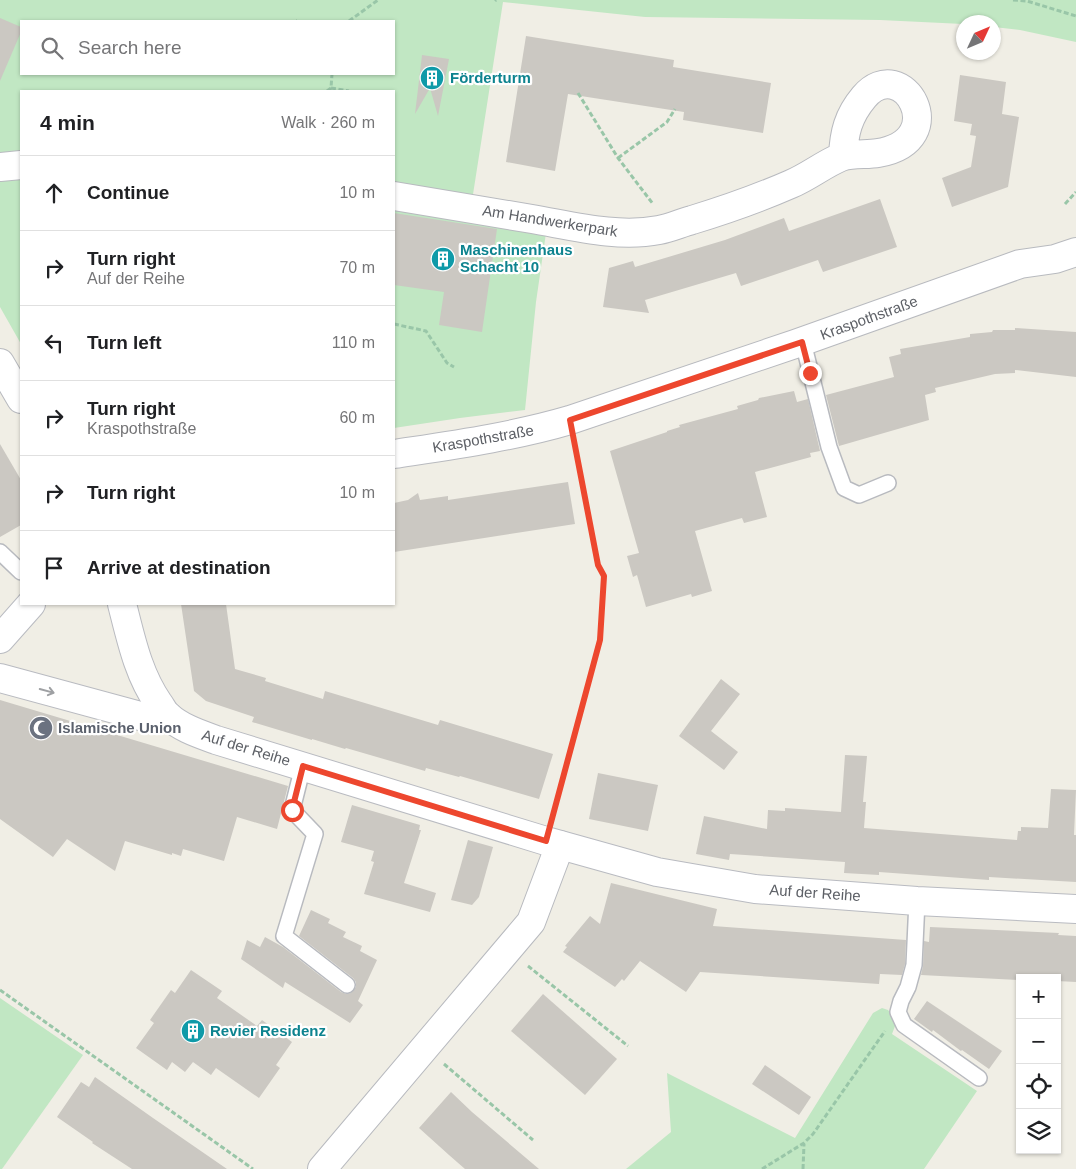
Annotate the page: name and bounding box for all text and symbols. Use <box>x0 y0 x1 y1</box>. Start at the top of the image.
north arrow <box>956 15 1001 60</box>
search box <box>20 20 395 75</box>
icon: search <box>38 34 66 62</box>
text: Search here <box>78 37 182 58</box>
building icon: Förderturm <box>419 65 445 91</box>
place label: Förderturm <box>450 69 531 86</box>
text: 4 min <box>40 111 95 134</box>
text: Walk · 260 m <box>281 114 375 131</box>
icon: ahead <box>40 179 68 207</box>
text: Continue <box>87 182 169 203</box>
text: 10 m <box>339 184 375 201</box>
street label: Am Handwerkerpark <box>481 201 619 240</box>
place label: Maschinenhaus Schacht 10 <box>460 241 573 275</box>
building icon: Maschinenhaus Schacht 10 <box>430 246 456 272</box>
text: Turn right <box>87 248 175 269</box>
icon: right <box>40 254 68 282</box>
text: 70 m <box>339 259 375 276</box>
text: Auf der Reihe <box>87 270 185 287</box>
street label: Kraspothstraße <box>818 292 920 343</box>
icon: left <box>40 329 68 357</box>
text: Turn left <box>87 332 162 353</box>
text: 110 m <box>332 334 375 351</box>
route end <box>799 362 822 385</box>
text: Turn right <box>87 398 175 419</box>
icon: right <box>40 404 68 432</box>
text: 60 m <box>339 409 375 426</box>
text: Kraspothstraße <box>87 420 196 437</box>
street label: Kraspothstraße <box>431 421 535 456</box>
icon: right <box>40 479 68 507</box>
text: Turn right <box>87 482 175 503</box>
text: 10 m <box>339 484 375 501</box>
icon: arrive <box>40 554 68 582</box>
text: Arrive at destination <box>87 557 271 578</box>
one-way arrow <box>39 687 55 697</box>
mosque icon: Islamische Union <box>28 715 54 741</box>
place label: Islamische Union <box>58 719 181 736</box>
street label: Auf der Reihe <box>200 726 292 769</box>
route start <box>281 799 304 822</box>
street label: Auf der Reihe <box>769 881 861 904</box>
map controls <box>1016 974 1061 1154</box>
button: + <box>1016 974 1061 1019</box>
building icon: Revier Residenz <box>180 1018 206 1044</box>
button: − <box>1016 1019 1061 1064</box>
place label: Revier Residenz <box>210 1022 326 1039</box>
button: locate <box>1016 1064 1061 1109</box>
button: layers <box>1016 1109 1061 1154</box>

